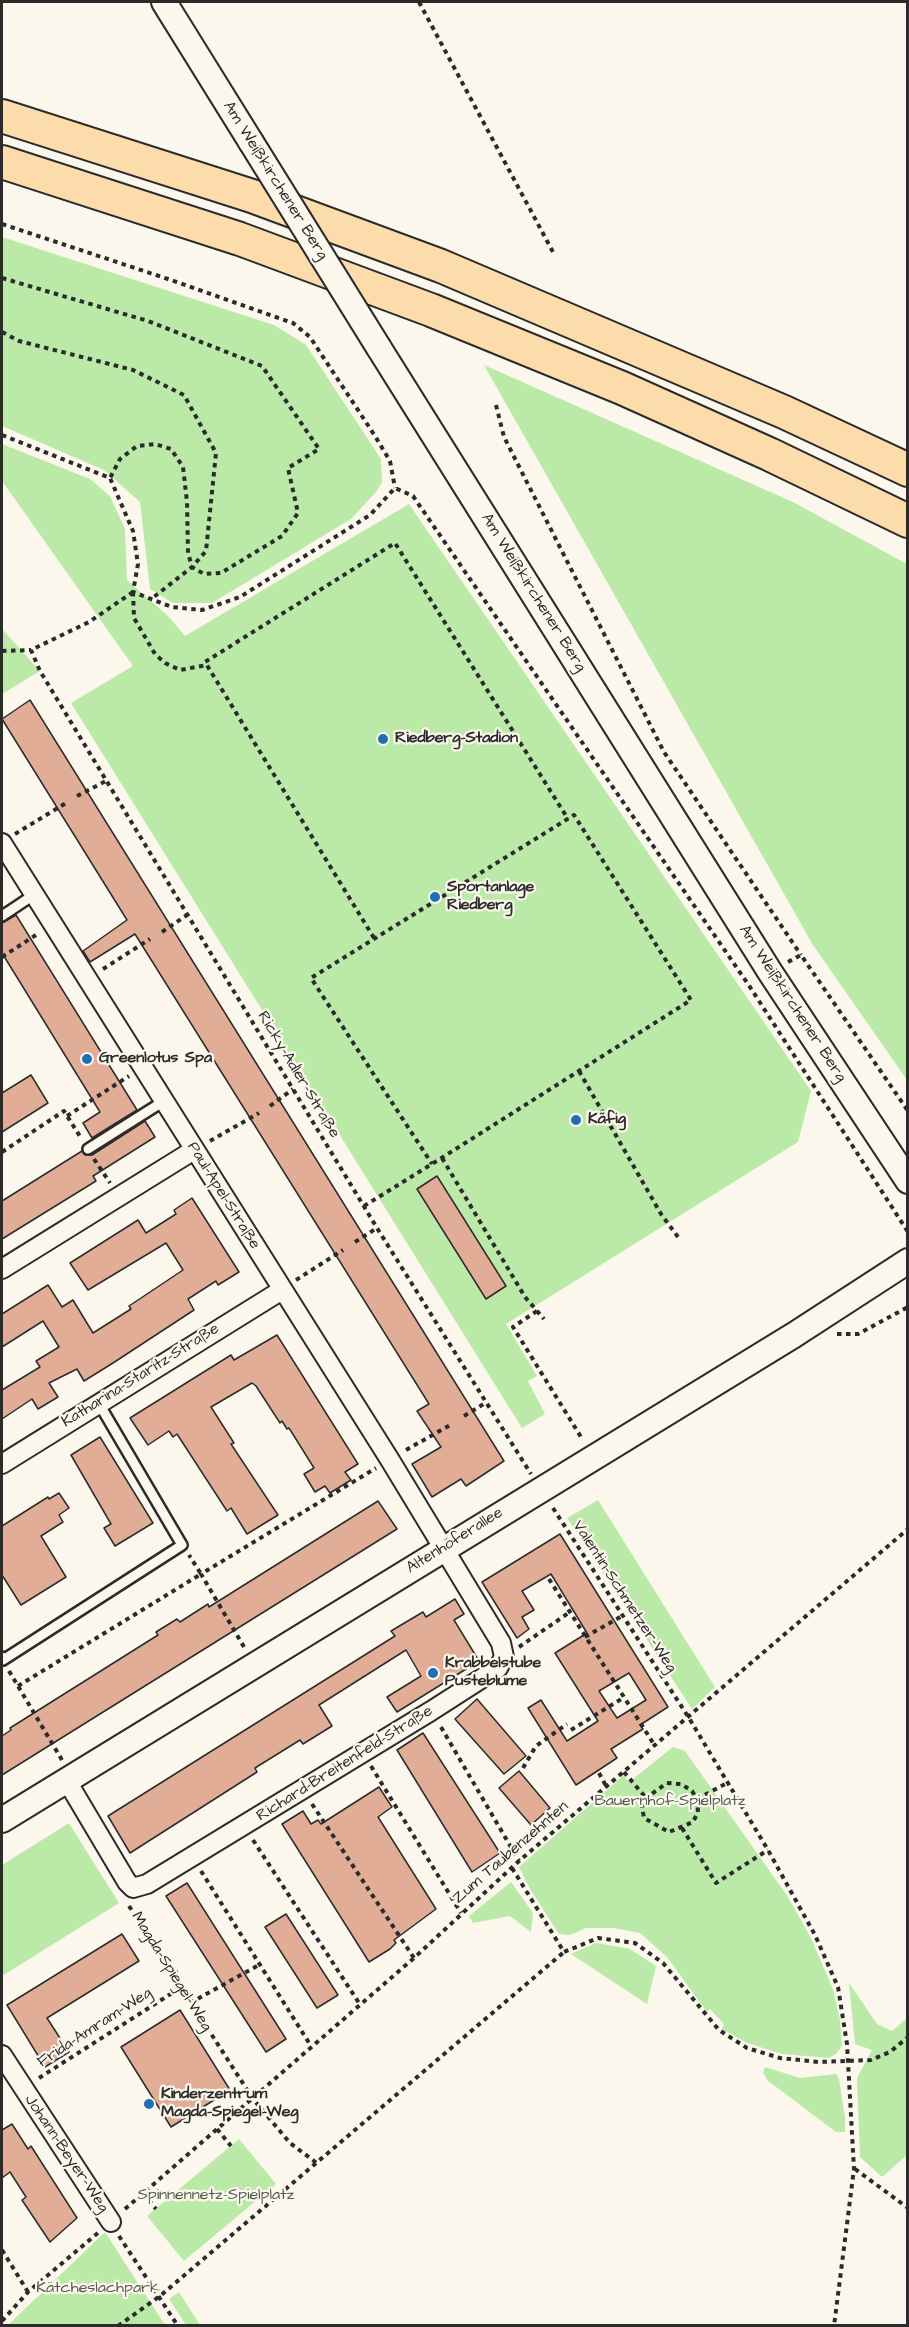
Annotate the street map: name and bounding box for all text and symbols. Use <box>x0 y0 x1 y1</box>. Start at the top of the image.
street label: Am Weißkirchener Berg <box>218 98 332 264</box>
street label: Am Weißkirchener Berg <box>476 510 590 676</box>
place label: Riedberg-Stadion <box>395 729 518 749</box>
marker: Riedberg-Stadion <box>376 732 390 746</box>
place label: Sportanlage Riedberg <box>447 878 534 916</box>
marker: Sportanlage Riedberg <box>428 890 442 904</box>
street label: Am Weißkirchener Berg <box>734 922 850 1086</box>
street label: Ricky-Adler-Straße <box>253 1008 343 1142</box>
place label: Greenlotus Spa <box>99 1049 212 1069</box>
marker: Greenlotus Spa <box>80 1052 94 1066</box>
place label: Käfig <box>588 1110 626 1130</box>
marker: Käfig <box>569 1113 583 1127</box>
street label: Paul-Apel-Straße <box>182 1139 264 1253</box>
street label: Katharina-Staritz-Straße <box>59 1320 223 1432</box>
street label: Altenhöferallee <box>403 1504 507 1578</box>
street label: Valentin-Schmetzer-Weg <box>568 1517 680 1677</box>
place label: Krabbelstube Pusteblume <box>445 1654 541 1692</box>
marker: Krabbelstube Pusteblume <box>426 1666 440 1680</box>
street label: Richard-Breitenfeld-Straße <box>253 1702 437 1826</box>
park label: Bauernhof-Spielplatz <box>594 1792 746 1812</box>
street label: Zum Taubenzehnten <box>449 1798 573 1908</box>
street label: Magda-Spiegel-Weg <box>126 1909 216 2035</box>
street label: Frida-Amram-Weg <box>34 1984 156 2072</box>
place label: Kinderzentrum Magda-Spiegel-Weg <box>161 2085 299 2123</box>
street label: Johann-Beyer-Weg <box>20 2092 112 2216</box>
marker: Kinderzentrum Magda-Spiegel-Weg <box>142 2097 156 2111</box>
park label: Spinnennetz-Spielplatz <box>137 2186 295 2206</box>
park label: Kätcheslachpark <box>36 2279 160 2299</box>

